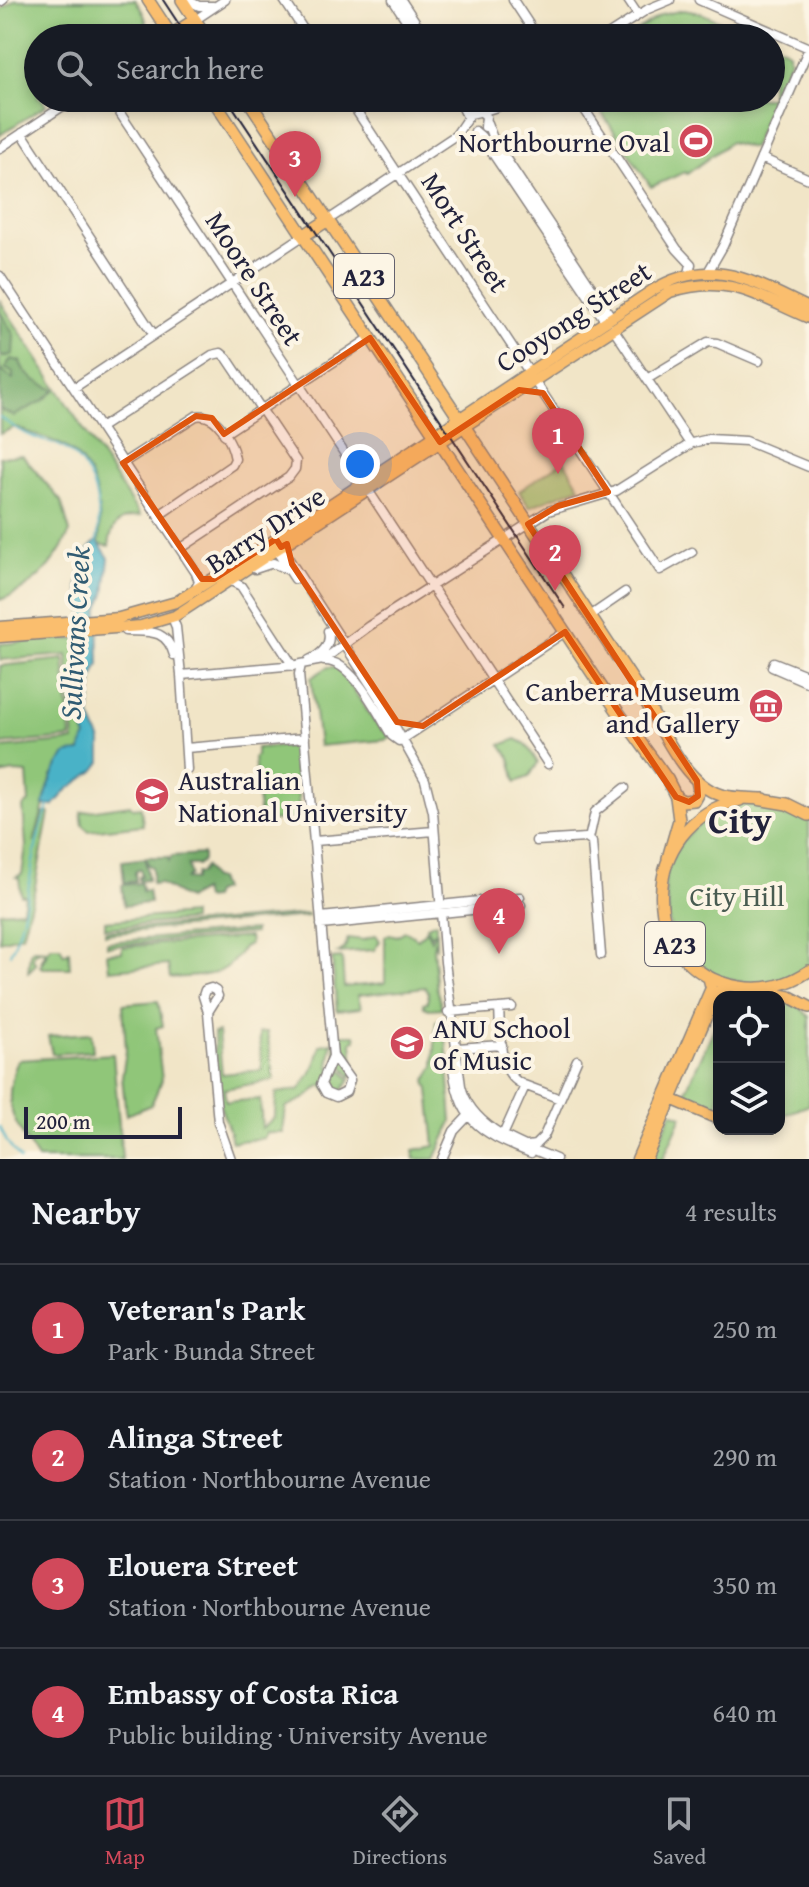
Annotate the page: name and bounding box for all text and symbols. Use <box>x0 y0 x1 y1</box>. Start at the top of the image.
search box <box>24 24 785 112</box>
icon: search <box>52 46 96 90</box>
text: Search here <box>116 46 264 90</box>
place label: Northbourne Oval <box>458 121 670 162</box>
sports icon: Northbourne Oval <box>677 122 715 160</box>
pin: 3 <box>269 131 321 197</box>
street label: Mort Street <box>412 164 520 300</box>
street label: Moore Street <box>196 203 314 353</box>
street label: Cooyong Street <box>487 250 659 382</box>
road number: A23 <box>334 254 394 298</box>
pin: 1 <box>532 408 584 474</box>
your location <box>340 444 380 484</box>
street label: Barry Drive <box>197 475 333 583</box>
pin: 2 <box>529 525 581 591</box>
water label: Sullivans Creek <box>47 545 101 721</box>
place label: Canberra Museum and Gallery <box>526 670 740 743</box>
museum icon: Canberra Museum and Gallery <box>747 687 785 725</box>
place label: Australian National University <box>178 759 407 832</box>
school or university icon: Australian National University <box>133 776 171 814</box>
district label: City <box>708 793 772 846</box>
park label: City Hill <box>689 875 785 916</box>
pin: 4 <box>473 888 525 954</box>
road number: A23 <box>645 922 705 966</box>
map controls <box>713 991 785 1135</box>
button: locate <box>713 991 785 1063</box>
place label: ANU School of Music <box>433 1007 571 1080</box>
school or university icon: ANU School of Music <box>388 1024 426 1062</box>
button: layers <box>713 1063 785 1135</box>
scale bar <box>24 1103 182 1139</box>
text: 200 m <box>36 1105 91 1137</box>
text: Nearby <box>32 1187 141 1236</box>
text: 4 results <box>685 1192 777 1231</box>
text: Veteran's Park <box>108 1287 305 1331</box>
text: 1 <box>51 1309 65 1348</box>
text: 250 m <box>712 1309 777 1348</box>
text: Park · Bunda Street <box>108 1331 315 1370</box>
text: Alinga Street <box>108 1415 283 1459</box>
text: 2 <box>51 1437 65 1476</box>
text: 290 m <box>712 1437 777 1476</box>
text: Station · Northbourne Avenue <box>108 1459 431 1498</box>
text: Elouera Street <box>108 1543 298 1587</box>
text: 3 <box>51 1565 65 1604</box>
text: 350 m <box>712 1565 777 1604</box>
text: Station · Northbourne Avenue <box>108 1587 431 1626</box>
text: Embassy of Costa Rica <box>108 1671 399 1715</box>
text: 4 <box>51 1693 65 1732</box>
text: 640 m <box>712 1693 777 1732</box>
text: Public building · University Avenue <box>108 1715 488 1754</box>
tab: Map <box>103 1792 147 1872</box>
tab: Directions <box>353 1792 447 1872</box>
tab: Saved <box>653 1792 706 1872</box>

